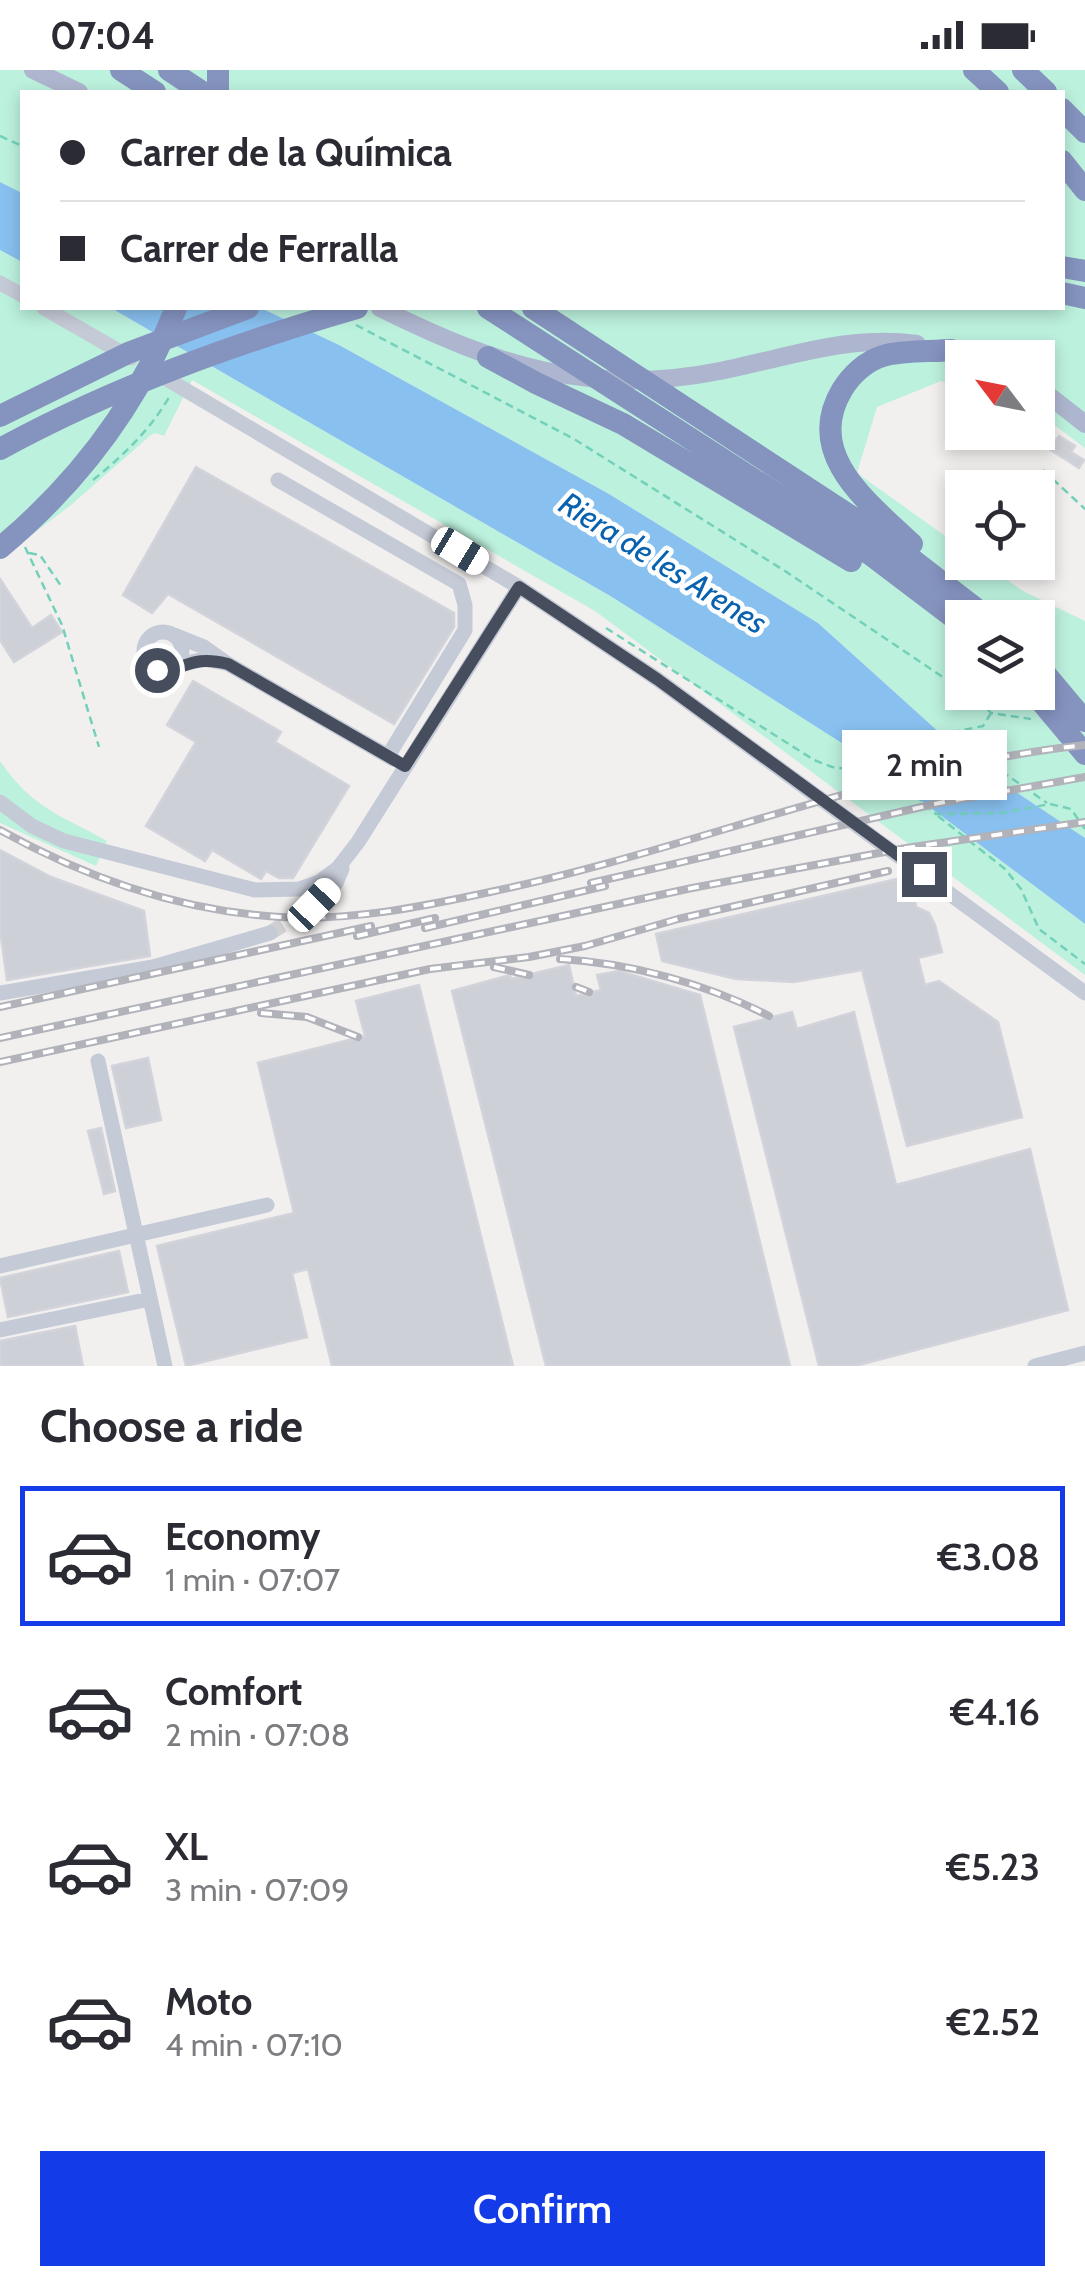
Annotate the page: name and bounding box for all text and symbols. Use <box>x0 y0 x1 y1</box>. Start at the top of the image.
text: 07:04 <box>50 12 155 59</box>
text: Carrer de la Química <box>120 129 452 176</box>
text: Carrer de Ferralla <box>120 225 398 272</box>
north arrow <box>945 340 1055 450</box>
map controls <box>945 340 1055 710</box>
button: locate <box>945 470 1055 580</box>
water label: Riera de les Arenes <box>552 483 774 642</box>
car <box>427 523 493 579</box>
button: layers <box>945 600 1055 710</box>
route start <box>135 648 180 693</box>
callout: 2 min <box>842 729 1006 799</box>
text: 2 min <box>886 745 963 784</box>
route end <box>902 852 947 897</box>
car <box>282 873 346 937</box>
text: Choose a ride <box>40 1399 303 1453</box>
icon: car <box>45 1511 135 1601</box>
text: Economy <box>165 1513 320 1560</box>
text: €3.08 <box>937 1533 1040 1580</box>
text: 1 min · 07:07 <box>165 1560 340 1599</box>
icon: car <box>45 1666 135 1756</box>
text: Comfort <box>165 1668 302 1715</box>
text: €4.16 <box>950 1688 1040 1735</box>
text: 2 min · 07:08 <box>165 1715 350 1754</box>
icon: car <box>45 1821 135 1911</box>
text: XL <box>165 1823 208 1870</box>
text: €5.23 <box>946 1843 1040 1890</box>
text: 3 min · 07:09 <box>165 1870 350 1909</box>
icon: car <box>45 1976 135 2066</box>
text: Moto <box>165 1978 252 2025</box>
text: €2.52 <box>947 1998 1040 2045</box>
text: 4 min · 07:10 <box>165 2025 343 2064</box>
button: Confirm <box>40 2151 1045 2266</box>

